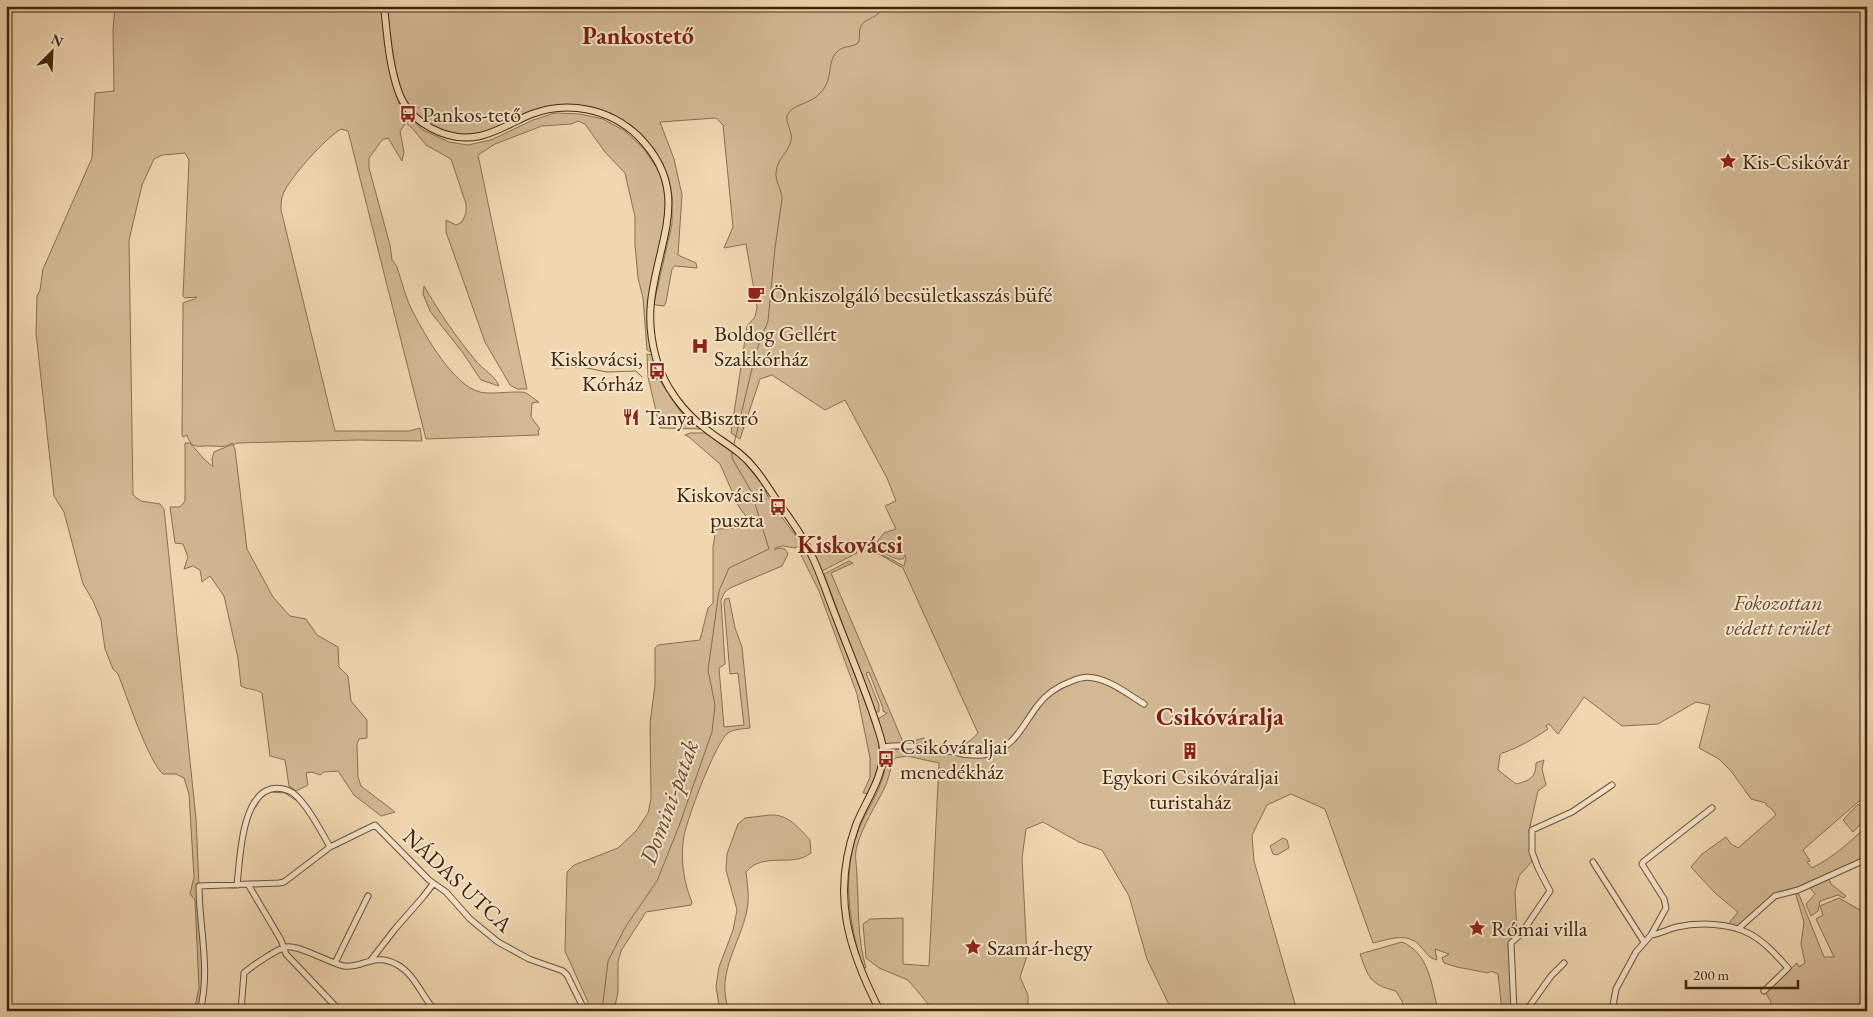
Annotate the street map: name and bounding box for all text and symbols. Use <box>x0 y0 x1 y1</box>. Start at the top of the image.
district label: Pankostető <box>582 20 694 51</box>
north arrow <box>28 28 78 78</box>
text: N <box>48 30 67 51</box>
place label: Pankos-tető <box>422 100 521 129</box>
bus stop icon: Pankos-tető <box>398 104 418 124</box>
place label: Kis-Csikóvár <box>1742 147 1851 176</box>
place icon: Kis-Csikóvár <box>1718 151 1738 171</box>
place label: Önkiszolgáló becsületkasszás büfé <box>770 280 1053 309</box>
cafe icon: Önkiszolgáló becsületkasszás büfé <box>746 284 766 304</box>
place label: Boldog Gellért Szakkórház <box>714 319 837 373</box>
hospital icon: Boldog Gellért Szakkórház <box>690 336 710 356</box>
place label: Kiskovácsi, Kórház <box>550 344 644 398</box>
bus stop icon: Kiskovácsi, Kórház <box>647 361 667 381</box>
place label: Tanya Bisztró <box>645 403 758 432</box>
restaurant icon: Tanya Bisztró <box>621 407 641 427</box>
place label: Kiskovácsi puszta <box>676 480 764 534</box>
bus stop icon: Kiskovácsi puszta <box>768 497 788 517</box>
district label: Kiskovácsi <box>797 529 903 560</box>
park label: Fokozottan védett terület <box>1725 588 1832 642</box>
district label: Csikóváralja <box>1156 700 1285 733</box>
place label: Csikóváraljai menedékház <box>900 732 1008 786</box>
water label: Domini-patak <box>631 735 705 869</box>
building icon: Egykori Csikóváraljai turistaház <box>1180 741 1200 761</box>
bus stop icon: Csikóváraljai menedékház <box>876 749 896 769</box>
place label: Egykori Csikóváraljai turistaház <box>1101 762 1279 816</box>
street label: NÁDAS UTCA <box>397 822 519 939</box>
place label: Római villa <box>1491 914 1588 943</box>
place icon: Római villa <box>1467 918 1487 938</box>
place label: Szamár-hegy <box>987 933 1093 962</box>
place icon: Szamár-hegy <box>963 937 983 957</box>
scale bar <box>1686 957 1798 989</box>
text: 200 m <box>1693 965 1730 984</box>

